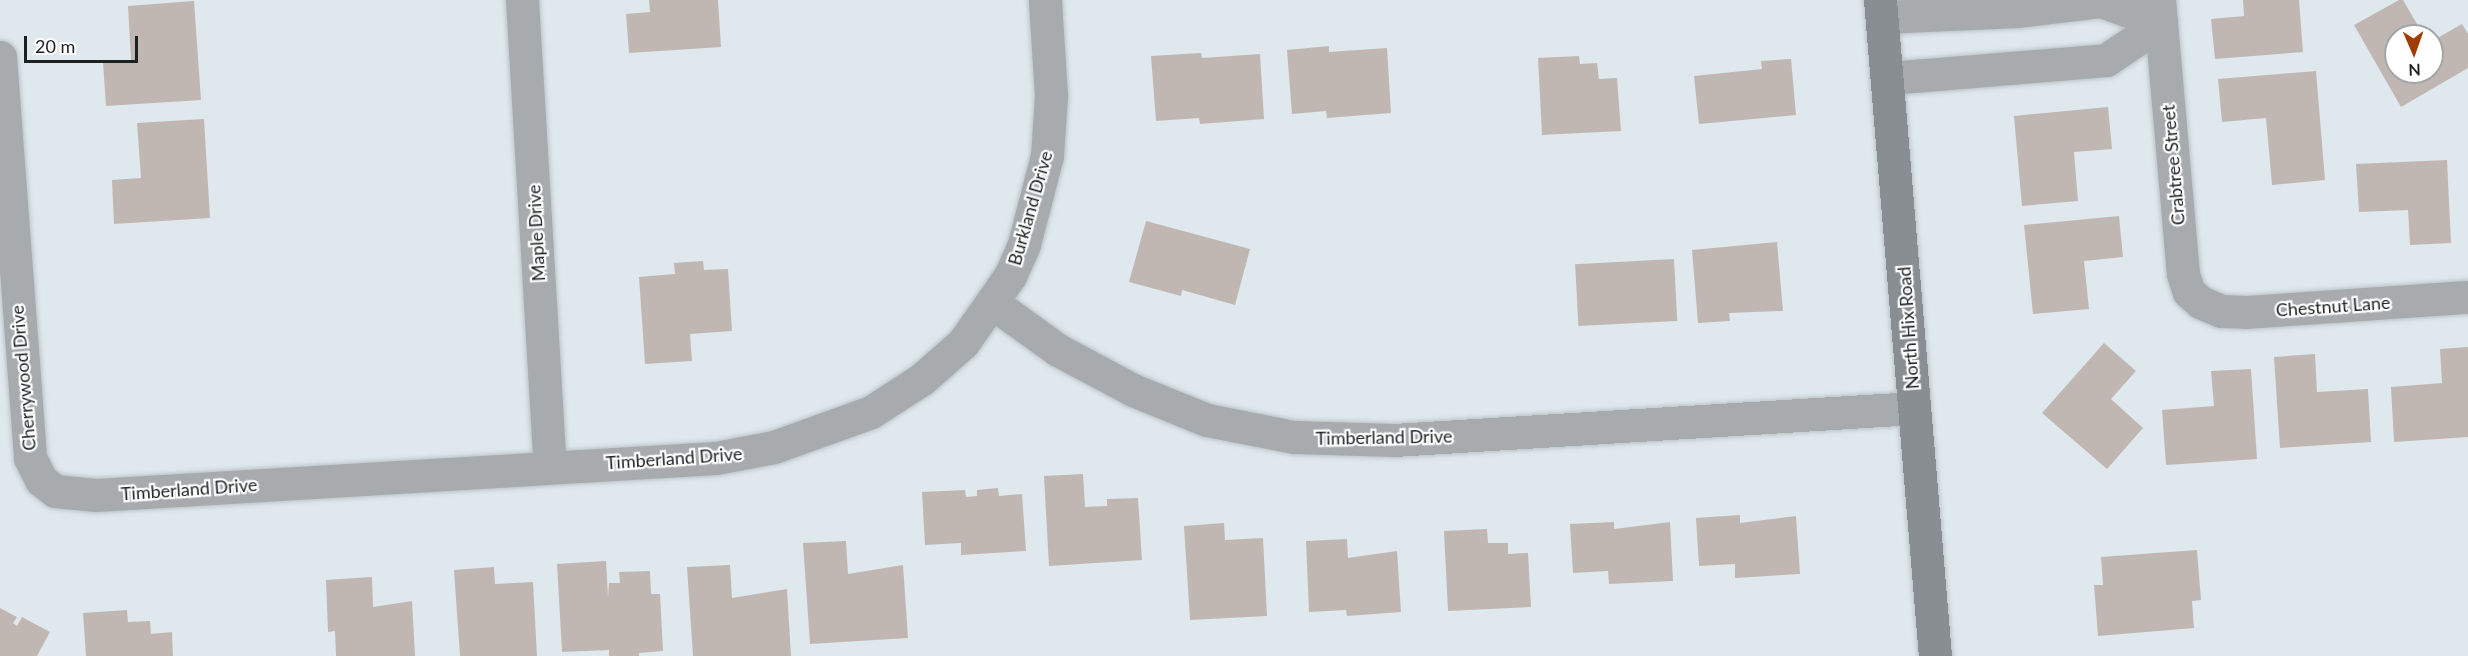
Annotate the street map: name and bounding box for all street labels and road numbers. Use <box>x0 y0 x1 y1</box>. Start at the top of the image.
street label: Crabtree Street <box>2157 104 2189 226</box>
street label: Burkland Drive <box>1003 148 1057 268</box>
street label: Maple Drive <box>523 184 549 282</box>
street label: North Hix Road <box>1893 266 1923 390</box>
street label: Chestnut Lane <box>2275 291 2391 321</box>
street label: Cherrywood Drive <box>6 304 40 452</box>
street label: Timberland Drive <box>1315 425 1453 449</box>
street label: Timberland Drive <box>605 442 743 474</box>
street label: Timberland Drive <box>120 473 258 505</box>

